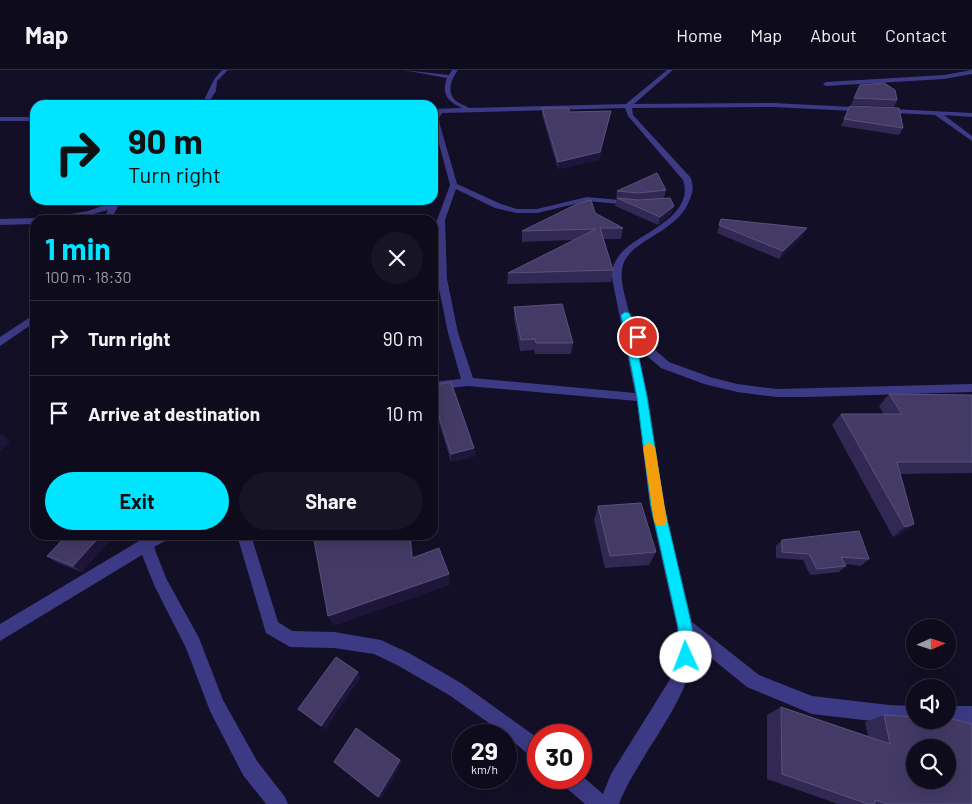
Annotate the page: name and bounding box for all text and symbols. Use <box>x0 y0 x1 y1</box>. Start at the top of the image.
text: Map <box>25 20 68 49</box>
text: Home <box>676 24 722 46</box>
text: Map <box>750 24 782 46</box>
text: About <box>810 24 857 46</box>
text: Contact <box>885 24 947 46</box>
text: 90 m <box>128 119 203 161</box>
icon: right <box>45 120 110 185</box>
text: Turn right <box>128 161 221 187</box>
text: 1 min <box>45 230 111 266</box>
button: close <box>371 232 423 284</box>
text: 100 m · 18:30 <box>45 267 132 286</box>
pin <box>617 316 659 358</box>
icon: arrive <box>624 323 652 351</box>
icon: right <box>45 324 73 352</box>
text: Turn right <box>88 327 170 350</box>
text: 90 m <box>383 327 423 350</box>
icon: arrive <box>45 399 73 427</box>
text: Arrive at destination <box>88 402 260 425</box>
text: 10 m <box>386 402 423 425</box>
button: Exit <box>45 472 229 530</box>
button: Share <box>239 472 423 530</box>
north arrow <box>906 619 956 669</box>
map controls <box>906 619 956 789</box>
position arrow <box>659 630 711 682</box>
button: sound <box>906 679 956 729</box>
speed limit sign: 30 <box>527 724 592 789</box>
text: 29 <box>471 735 498 765</box>
button: search <box>906 739 956 789</box>
text: km/h <box>471 762 498 776</box>

